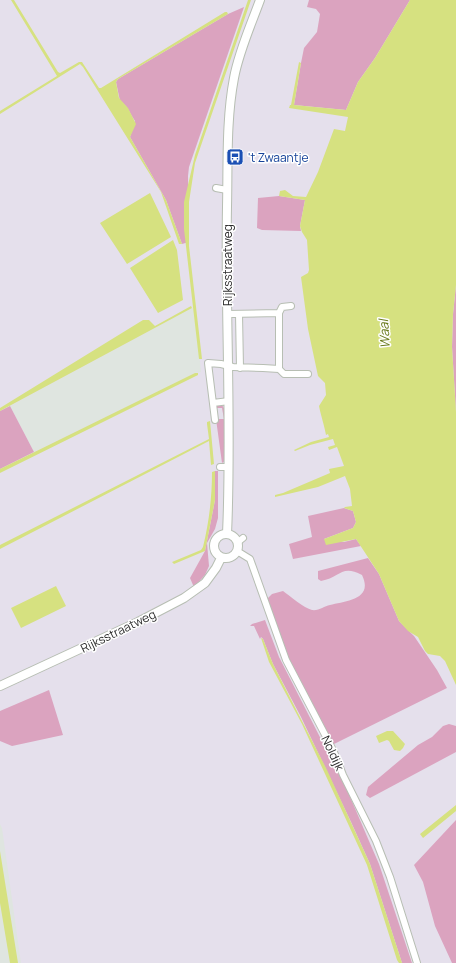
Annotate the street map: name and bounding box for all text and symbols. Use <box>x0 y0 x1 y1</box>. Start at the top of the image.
bus stop icon: 't Zwaantje <box>225 147 245 167</box>
place label: 't Zwaantje <box>248 149 309 166</box>
street label: Rijksstraatweg <box>219 224 236 306</box>
water label: Waal <box>374 317 394 349</box>
street label: Rijksstraatweg <box>77 605 159 657</box>
street label: Noldijk <box>317 733 349 774</box>

